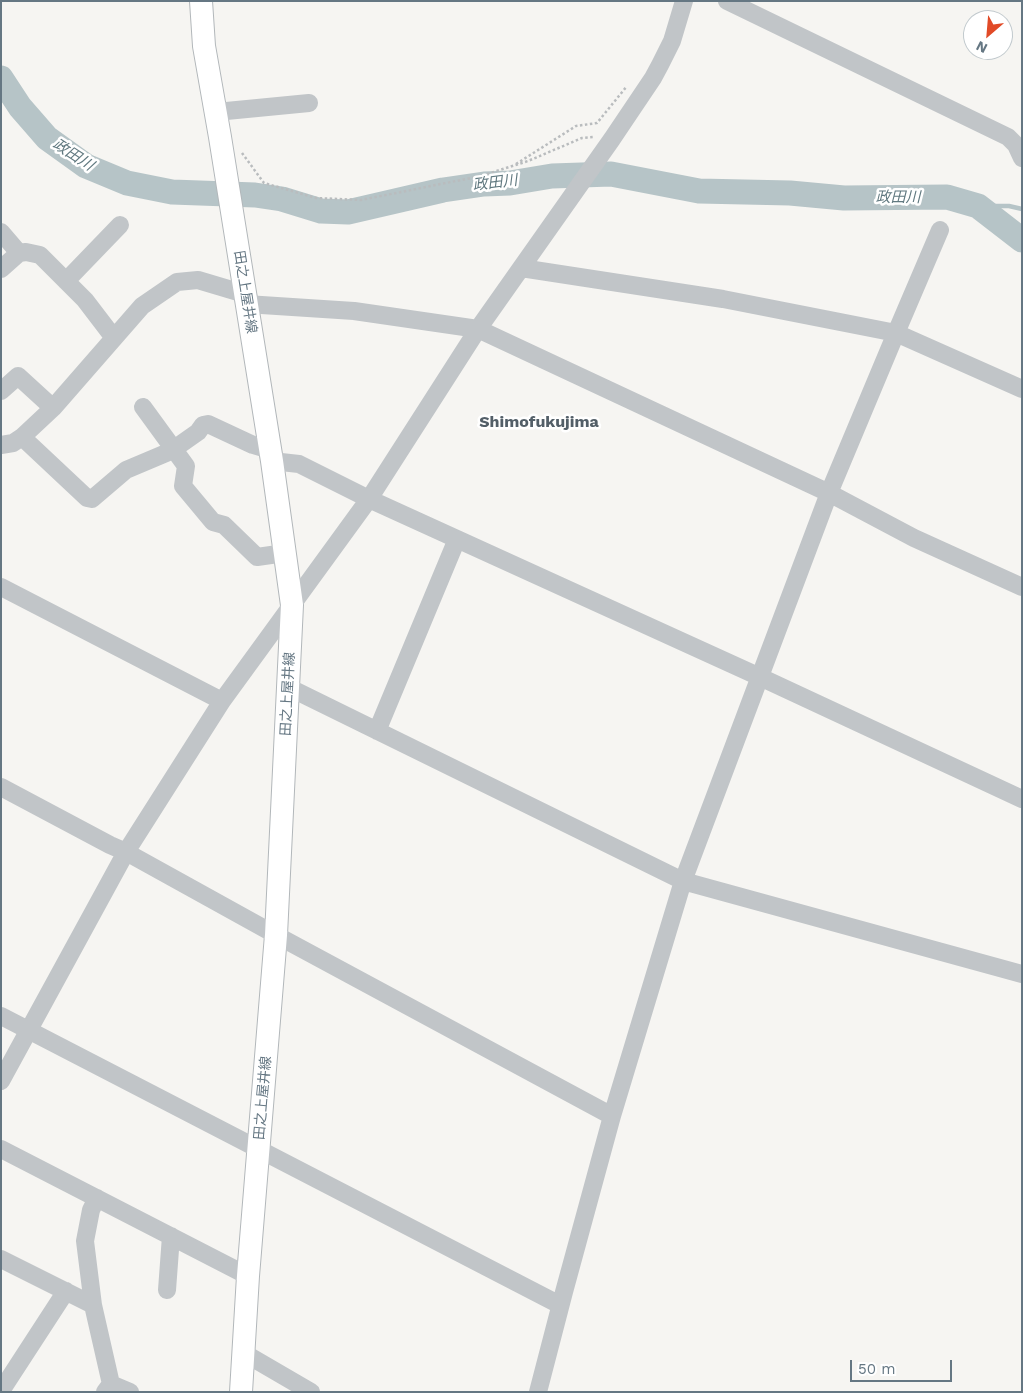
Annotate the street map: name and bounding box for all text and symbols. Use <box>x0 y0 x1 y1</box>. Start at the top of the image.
north arrow <box>963 10 1013 60</box>
text: N <box>973 38 990 57</box>
water label: 政田川 <box>49 135 97 175</box>
water label: 政田川 <box>472 171 518 195</box>
water label: 政田川 <box>876 189 920 207</box>
street label: 田之上屋井線 <box>230 249 260 335</box>
district label: Shimofukujima <box>479 412 599 432</box>
street label: 田之上屋井線 <box>277 652 299 736</box>
street label: 田之上屋井線 <box>251 1055 275 1141</box>
scale bar <box>853 1350 956 1382</box>
text: 50 m <box>858 1360 895 1378</box>

